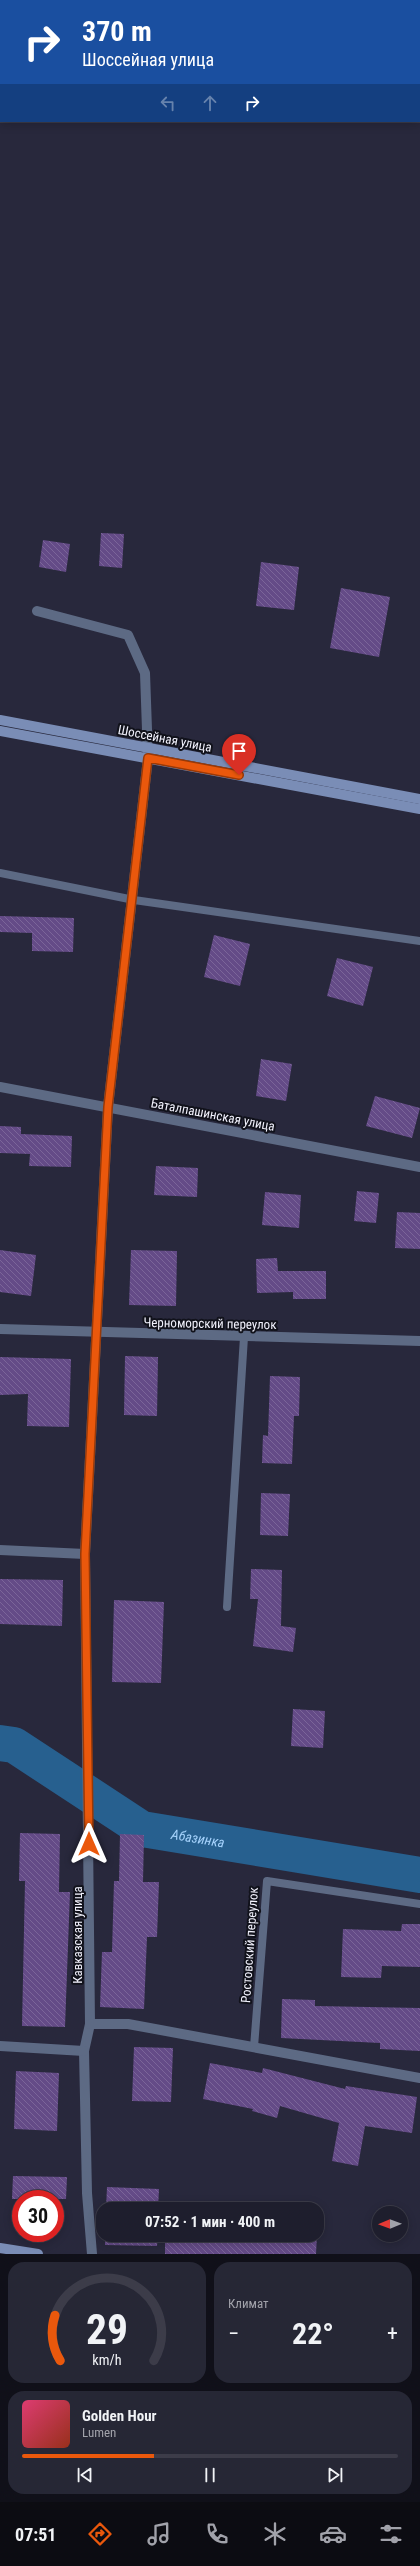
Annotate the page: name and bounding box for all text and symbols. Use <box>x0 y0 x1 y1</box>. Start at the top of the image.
text: 370 m <box>82 15 152 48</box>
icon: right <box>16 16 68 68</box>
text: Шоссейная улица <box>82 49 214 70</box>
icon: left <box>157 92 179 114</box>
icon: ahead <box>199 92 221 114</box>
icon: right <box>241 92 263 114</box>
street label: Шоссейная улица <box>117 722 213 755</box>
pin <box>222 734 256 775</box>
icon: arrive <box>228 740 250 762</box>
street label: Баталпашинская улица <box>150 1095 276 1134</box>
street label: Черноморский переулок <box>143 1315 277 1332</box>
position arrow <box>68 1823 110 1865</box>
water label: Абазинка <box>169 1826 226 1851</box>
street label: Кавказская улица <box>70 1886 85 1984</box>
street label: Ростовский переулок <box>238 1886 261 2003</box>
speed limit sign: 30 <box>12 2190 64 2242</box>
north arrow <box>372 2206 408 2242</box>
map controls <box>372 2206 408 2242</box>
text: 07:52 · 1 мин · 400 m <box>145 2213 275 2231</box>
text: Климат <box>228 2296 269 2311</box>
text: 29 <box>86 2304 128 2353</box>
text: 22° <box>292 2316 334 2351</box>
text: − <box>228 2321 239 2346</box>
text: + <box>387 2321 398 2346</box>
text: km/h <box>92 2351 122 2367</box>
text: Golden Hour <box>82 2407 157 2425</box>
text: Lumen <box>82 2425 116 2440</box>
icon: previous <box>74 2464 96 2486</box>
icon: pause <box>199 2464 221 2486</box>
icon: next <box>324 2464 346 2486</box>
icon: directions <box>86 2520 114 2548</box>
icon: music <box>145 2520 173 2548</box>
icon: phone <box>203 2520 231 2548</box>
icon: climate <box>261 2520 289 2548</box>
icon: car <box>319 2520 347 2548</box>
icon: filters <box>377 2520 405 2548</box>
text: 07:51 <box>15 2524 56 2545</box>

